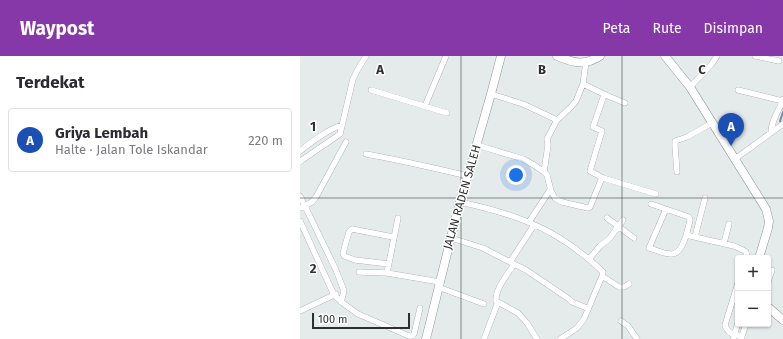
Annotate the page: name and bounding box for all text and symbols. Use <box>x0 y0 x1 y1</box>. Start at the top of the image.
text: Waypost <box>20 17 94 40</box>
text: Peta <box>603 20 630 37</box>
text: Rute <box>652 20 682 37</box>
text: Disimpan <box>704 20 763 37</box>
text: A <box>375 62 384 77</box>
text: B <box>538 62 546 77</box>
text: C <box>698 62 706 77</box>
text: Terdekat <box>16 72 85 93</box>
pin: A <box>718 113 744 146</box>
text: 1 <box>310 119 316 134</box>
text: Griya Lembah <box>55 124 148 142</box>
text: A <box>26 133 34 148</box>
text: 220 m <box>248 133 283 148</box>
text: Halte · Jalan Tole Iskandar <box>55 142 208 157</box>
street label: JALAN RADEN SALEH <box>440 143 484 251</box>
your location <box>506 165 526 185</box>
map controls <box>735 255 771 327</box>
button: + <box>735 255 771 291</box>
text: 2 <box>310 261 317 276</box>
button: − <box>735 291 771 327</box>
scale bar <box>312 311 410 330</box>
text: 100 m <box>318 313 347 326</box>

